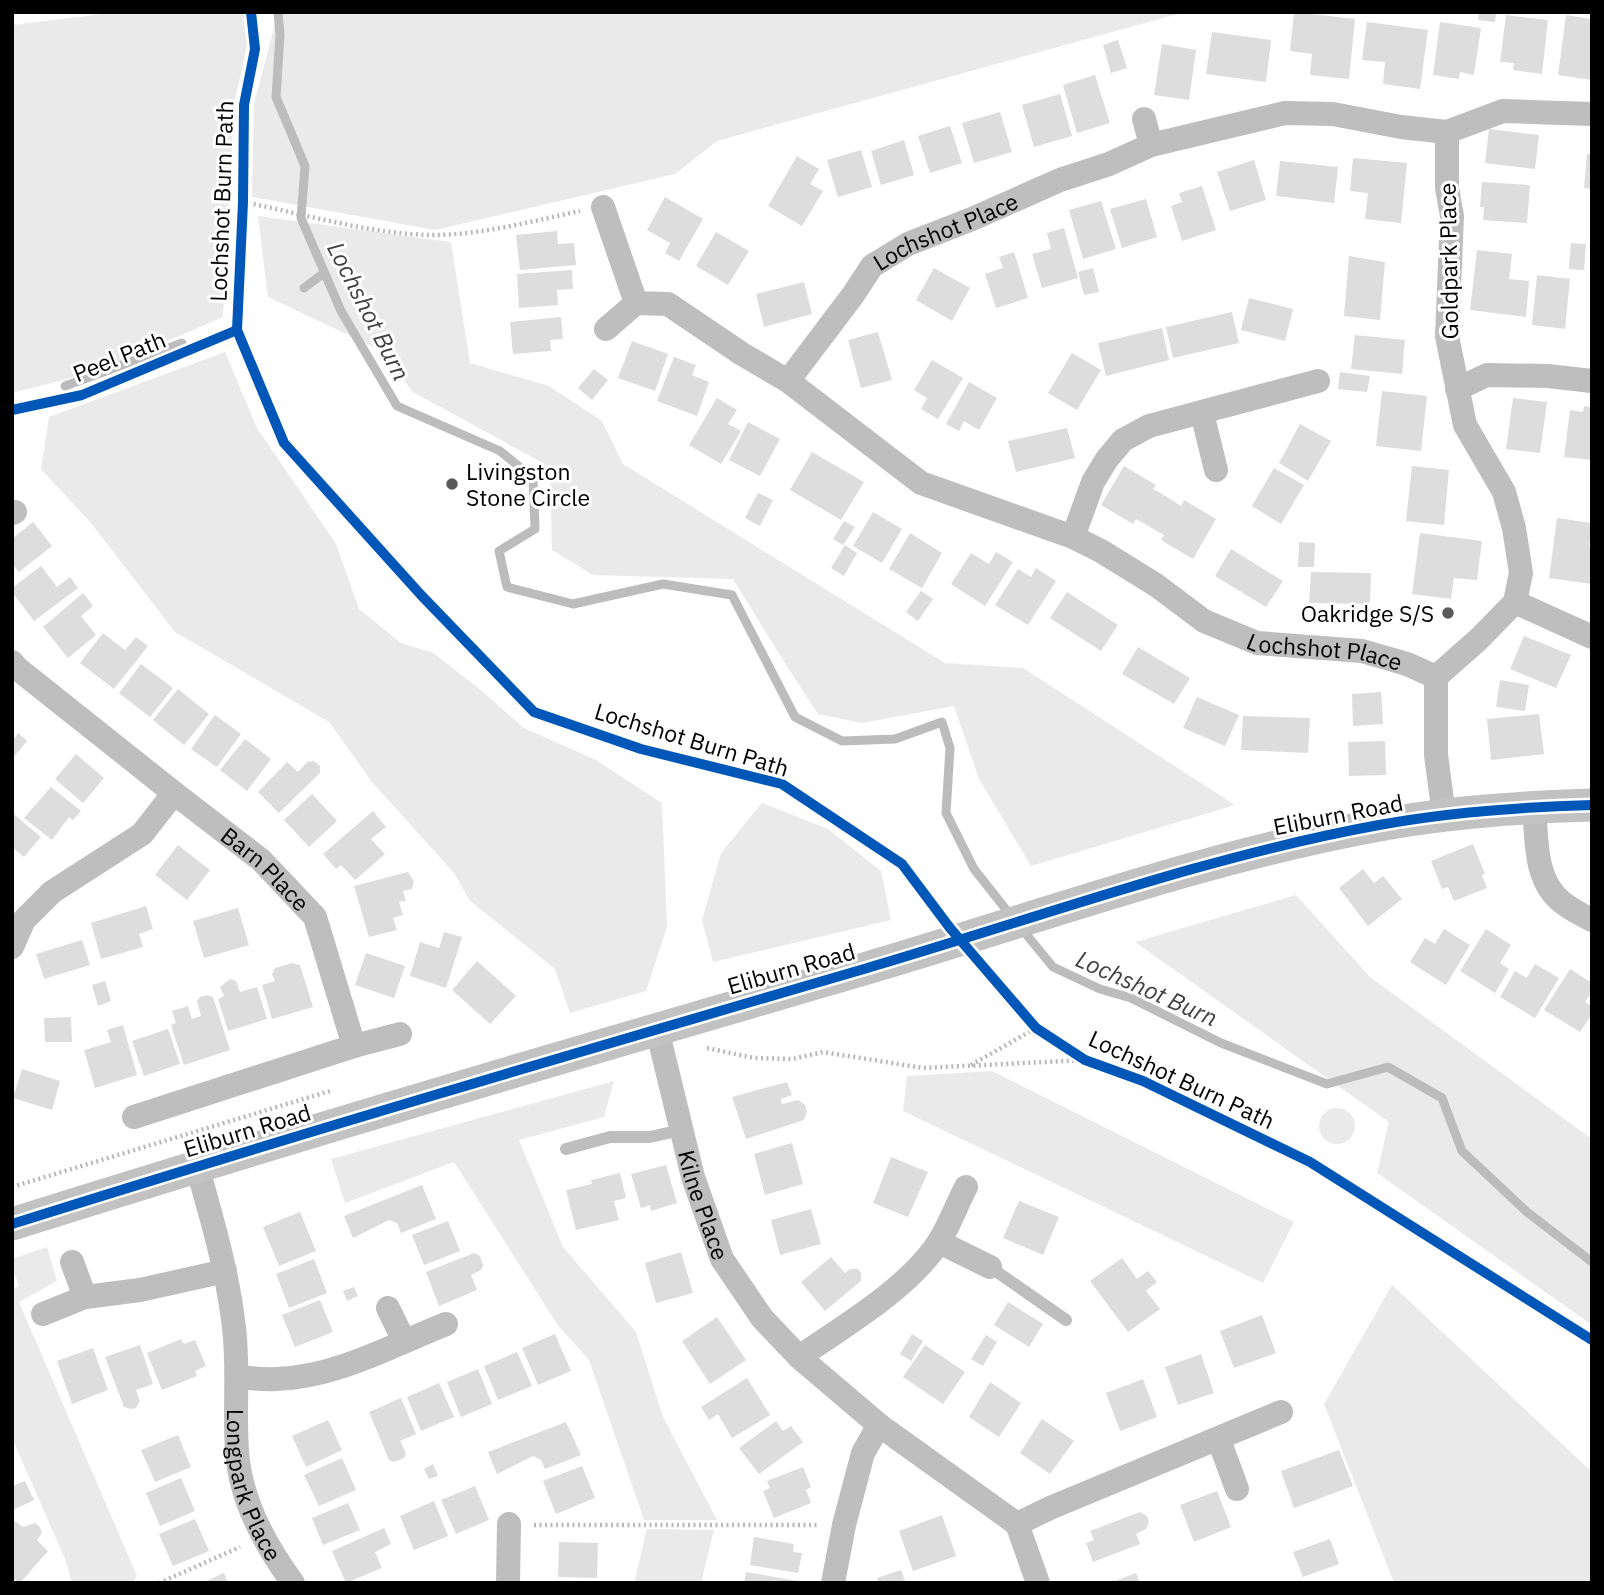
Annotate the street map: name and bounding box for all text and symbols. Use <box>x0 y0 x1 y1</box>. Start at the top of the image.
street label: Lochshot Burn Path <box>202 100 240 302</box>
street label: Goldpark Place <box>1432 182 1464 340</box>
street label: Lochshot Place <box>867 186 1023 277</box>
water label: Lochshot Burn <box>320 236 418 386</box>
street label: Peel Path <box>68 324 170 388</box>
place label: Livingston Stone Circle <box>466 456 590 512</box>
marker: Livingston Stone Circle <box>444 476 460 492</box>
place label: Oakridge S/S <box>1301 598 1434 628</box>
marker: Oakridge S/S <box>1440 605 1456 621</box>
street label: Lochshot Place <box>1242 626 1406 677</box>
street label: Lochshot Burn Path <box>591 695 793 783</box>
street label: Eliburn Road <box>1271 787 1405 841</box>
street label: Barn Place <box>215 820 316 917</box>
street label: Eliburn Road <box>724 935 858 1001</box>
water label: Lochshot Burn <box>1071 943 1223 1033</box>
street label: Lochshot Burn Path <box>1084 1023 1280 1135</box>
street label: Eliburn Road <box>180 1096 314 1164</box>
street label: Kilne Place <box>672 1147 736 1264</box>
street label: Longpark Place <box>221 1409 289 1566</box>

